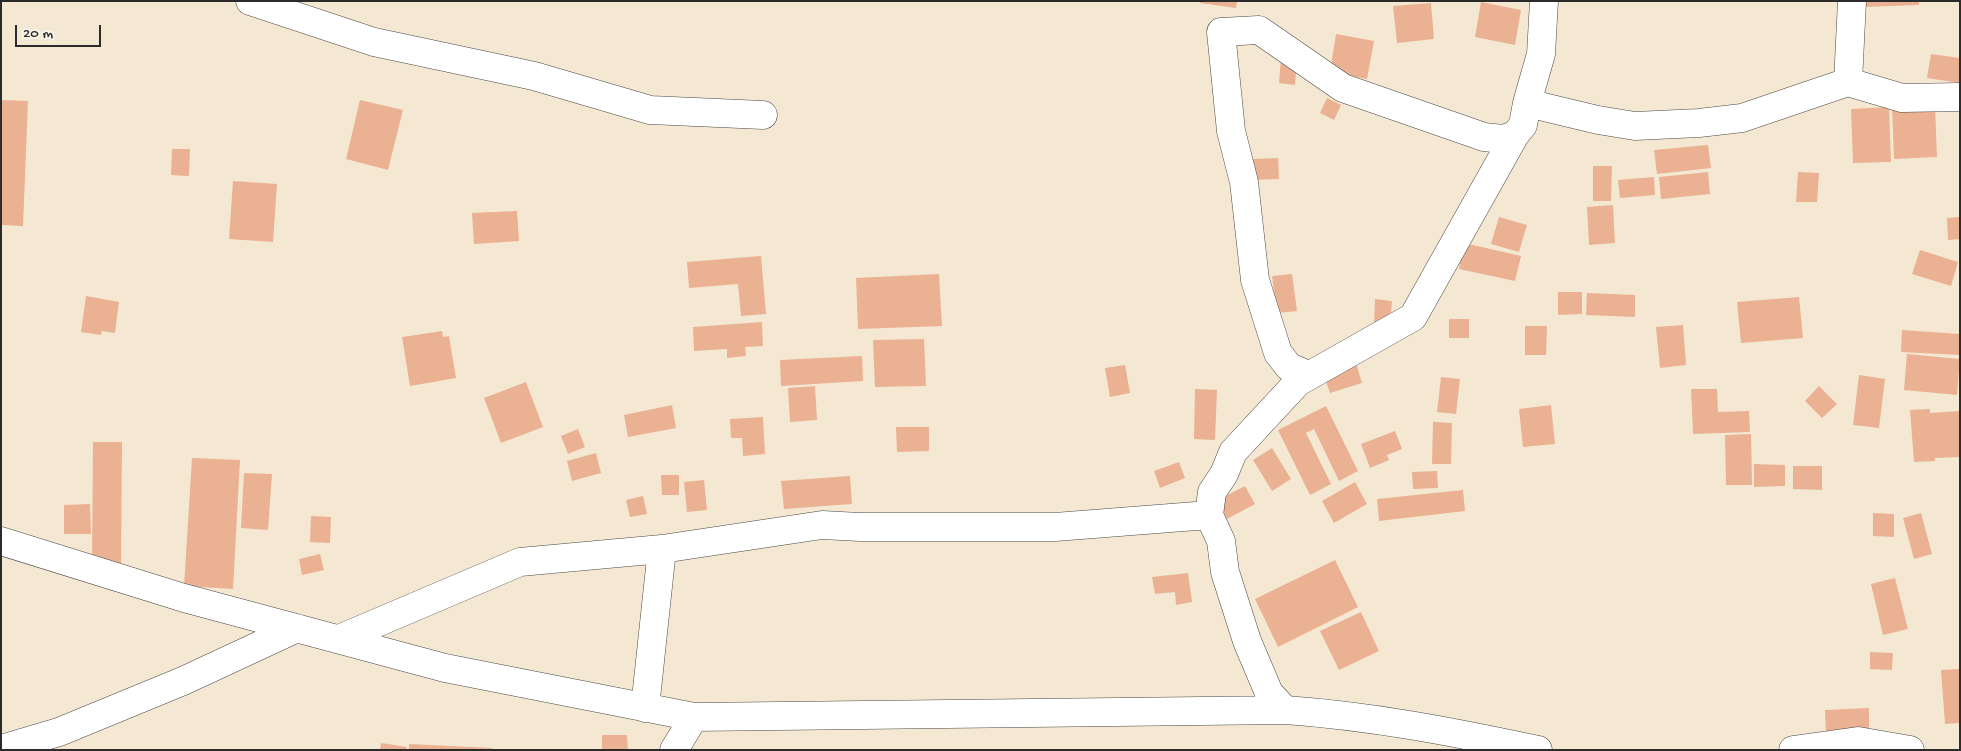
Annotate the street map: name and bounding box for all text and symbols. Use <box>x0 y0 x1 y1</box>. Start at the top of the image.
scale bar <box>18 15 104 47</box>
text: 20 m <box>23 25 53 43</box>

